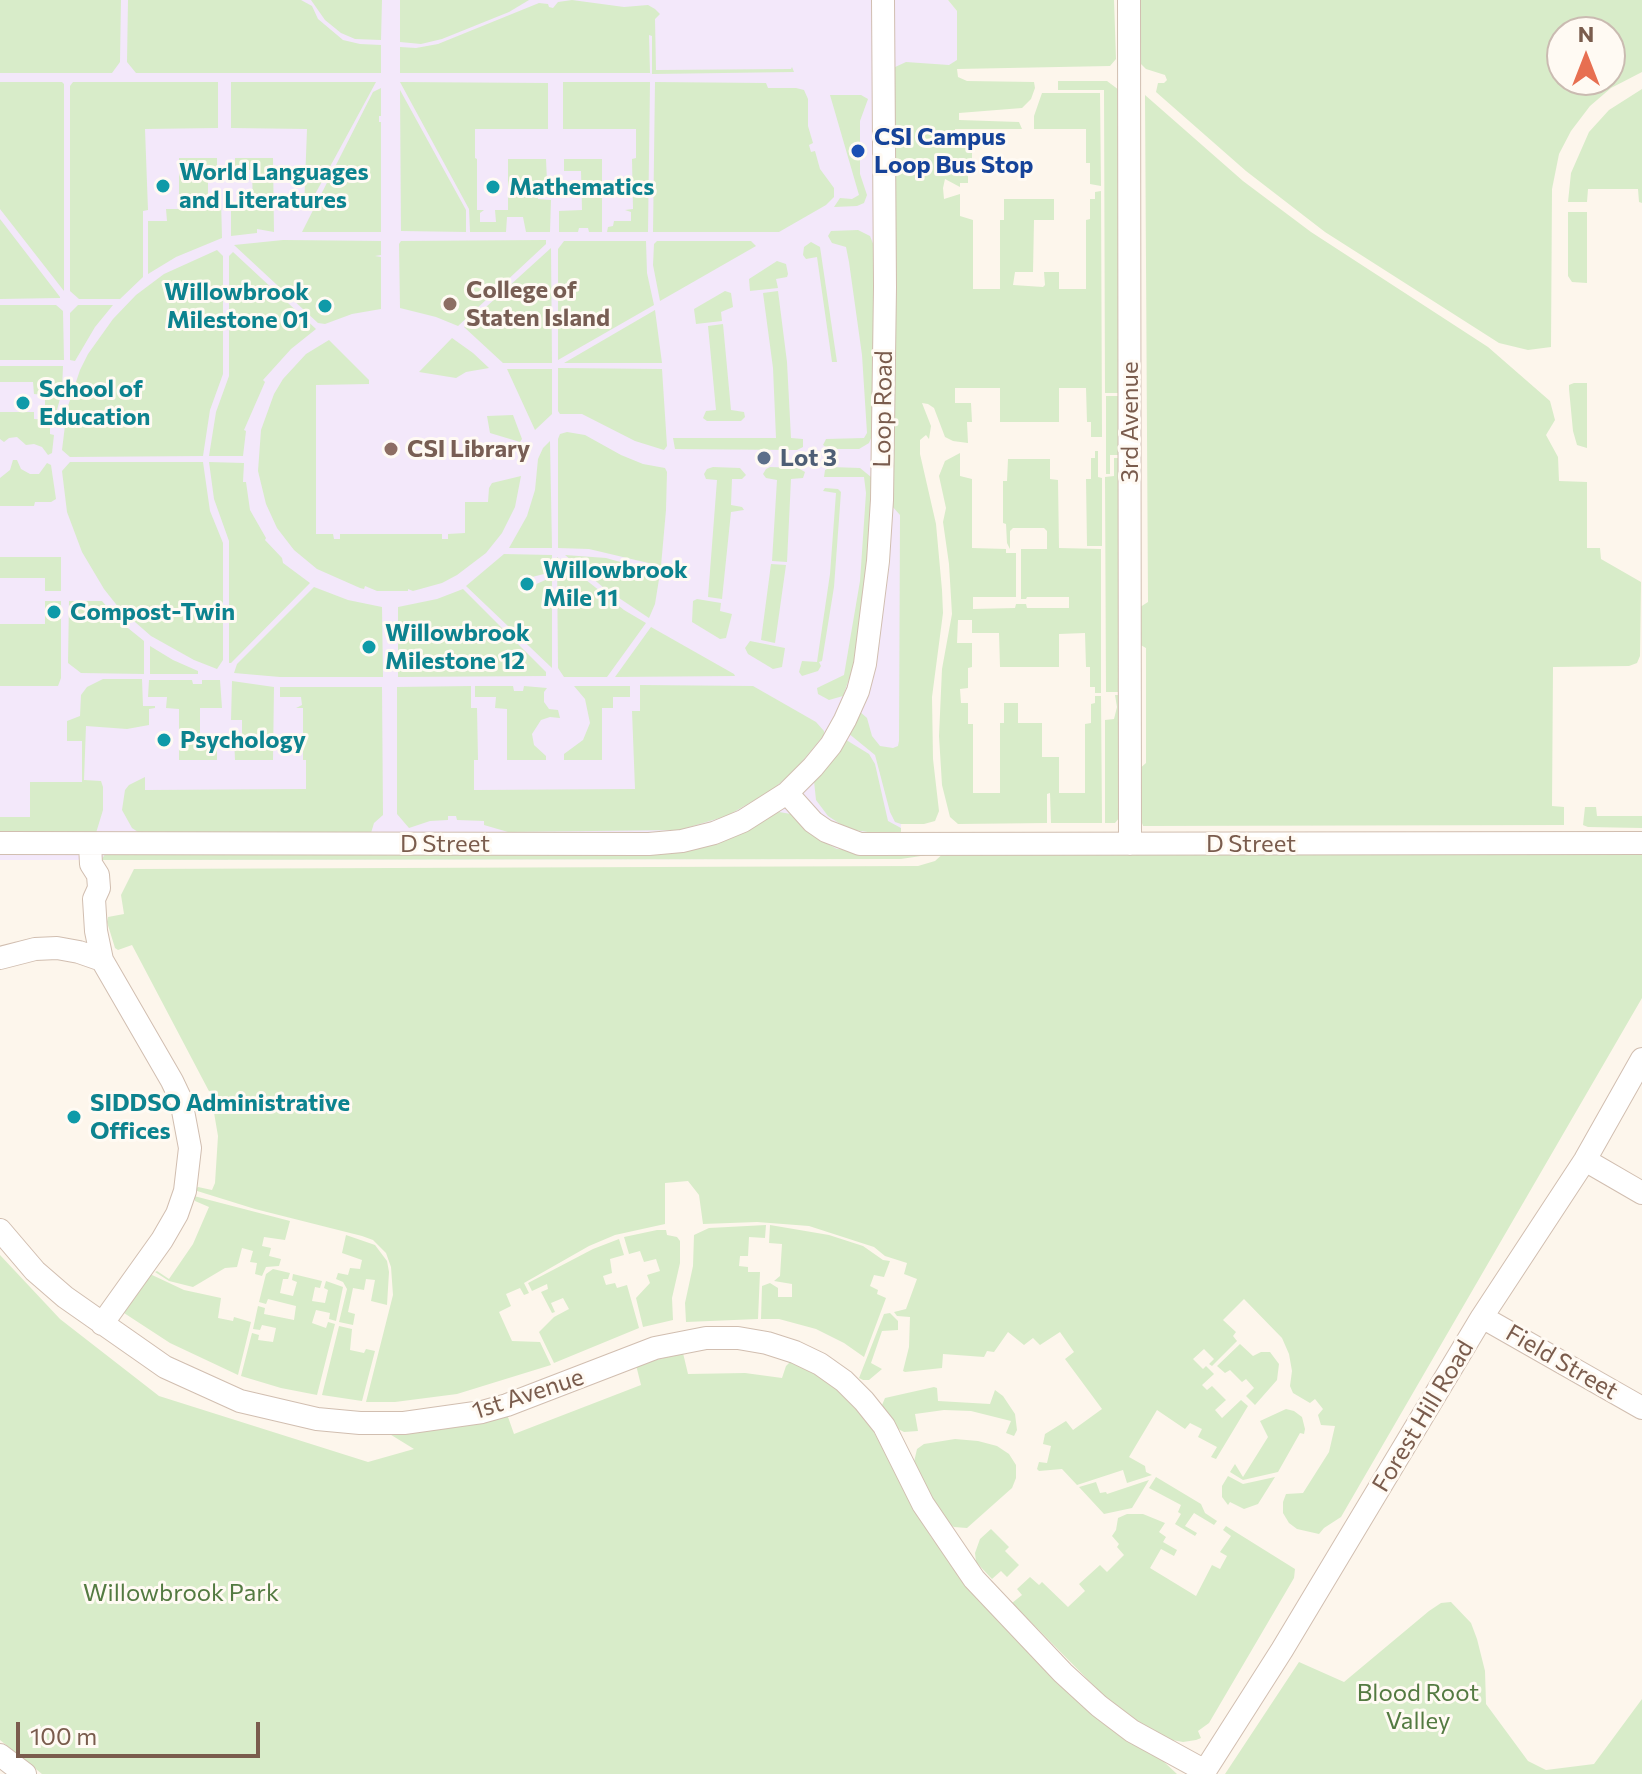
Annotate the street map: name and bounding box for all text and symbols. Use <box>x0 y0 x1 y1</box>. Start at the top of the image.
north arrow <box>1546 16 1626 96</box>
text: N <box>1578 20 1594 47</box>
place label: CSI Campus Loop Bus Stop <box>874 123 1034 179</box>
marker: CSI Campus Loop Bus Stop <box>849 142 867 160</box>
place label: World Languages and Literatures <box>179 158 369 214</box>
place label: Mathematics <box>509 173 654 201</box>
marker: World Languages and Literatures <box>154 177 172 195</box>
marker: Mathematics <box>484 178 502 196</box>
place label: College of Staten Island <box>466 276 610 332</box>
place label: Willowbrook Milestone 01 <box>164 278 309 334</box>
marker: College of Staten Island <box>441 295 459 313</box>
marker: Willowbrook Milestone 01 <box>316 297 334 315</box>
street label: Loop Road <box>868 350 898 468</box>
street label: 3rd Avenue <box>1116 361 1144 483</box>
place label: School of Education <box>39 375 150 431</box>
marker: School of Education <box>14 394 32 412</box>
place label: CSI Library <box>407 435 530 463</box>
marker: CSI Library <box>382 440 400 458</box>
place label: Lot 3 <box>780 444 837 472</box>
marker: Lot 3 <box>755 449 773 467</box>
place label: Willowbrook Mile 11 <box>543 556 688 612</box>
marker: Willowbrook Mile 11 <box>518 575 536 593</box>
place label: Compost-Twin <box>70 598 235 626</box>
marker: Compost-Twin <box>45 603 63 621</box>
place label: Willowbrook Milestone 12 <box>385 619 530 675</box>
marker: Willowbrook Milestone 12 <box>360 638 378 656</box>
place label: Psychology <box>180 726 306 754</box>
marker: Psychology <box>155 731 173 749</box>
street label: D Street <box>400 830 490 858</box>
street label: D Street <box>1206 830 1296 858</box>
place label: SIDDSO Administrative Offices <box>90 1089 350 1145</box>
marker: SIDDSO Administrative Offices <box>65 1108 83 1126</box>
street label: Field Street <box>1501 1318 1623 1406</box>
street label: Forest Hill Road <box>1366 1335 1480 1497</box>
street label: 1st Avenue <box>469 1362 587 1426</box>
park label: Willowbrook Park <box>83 1579 279 1607</box>
park label: Blood Root Valley <box>1357 1679 1479 1735</box>
scale bar <box>20 1706 264 1756</box>
text: 100 m <box>30 1721 97 1750</box>

